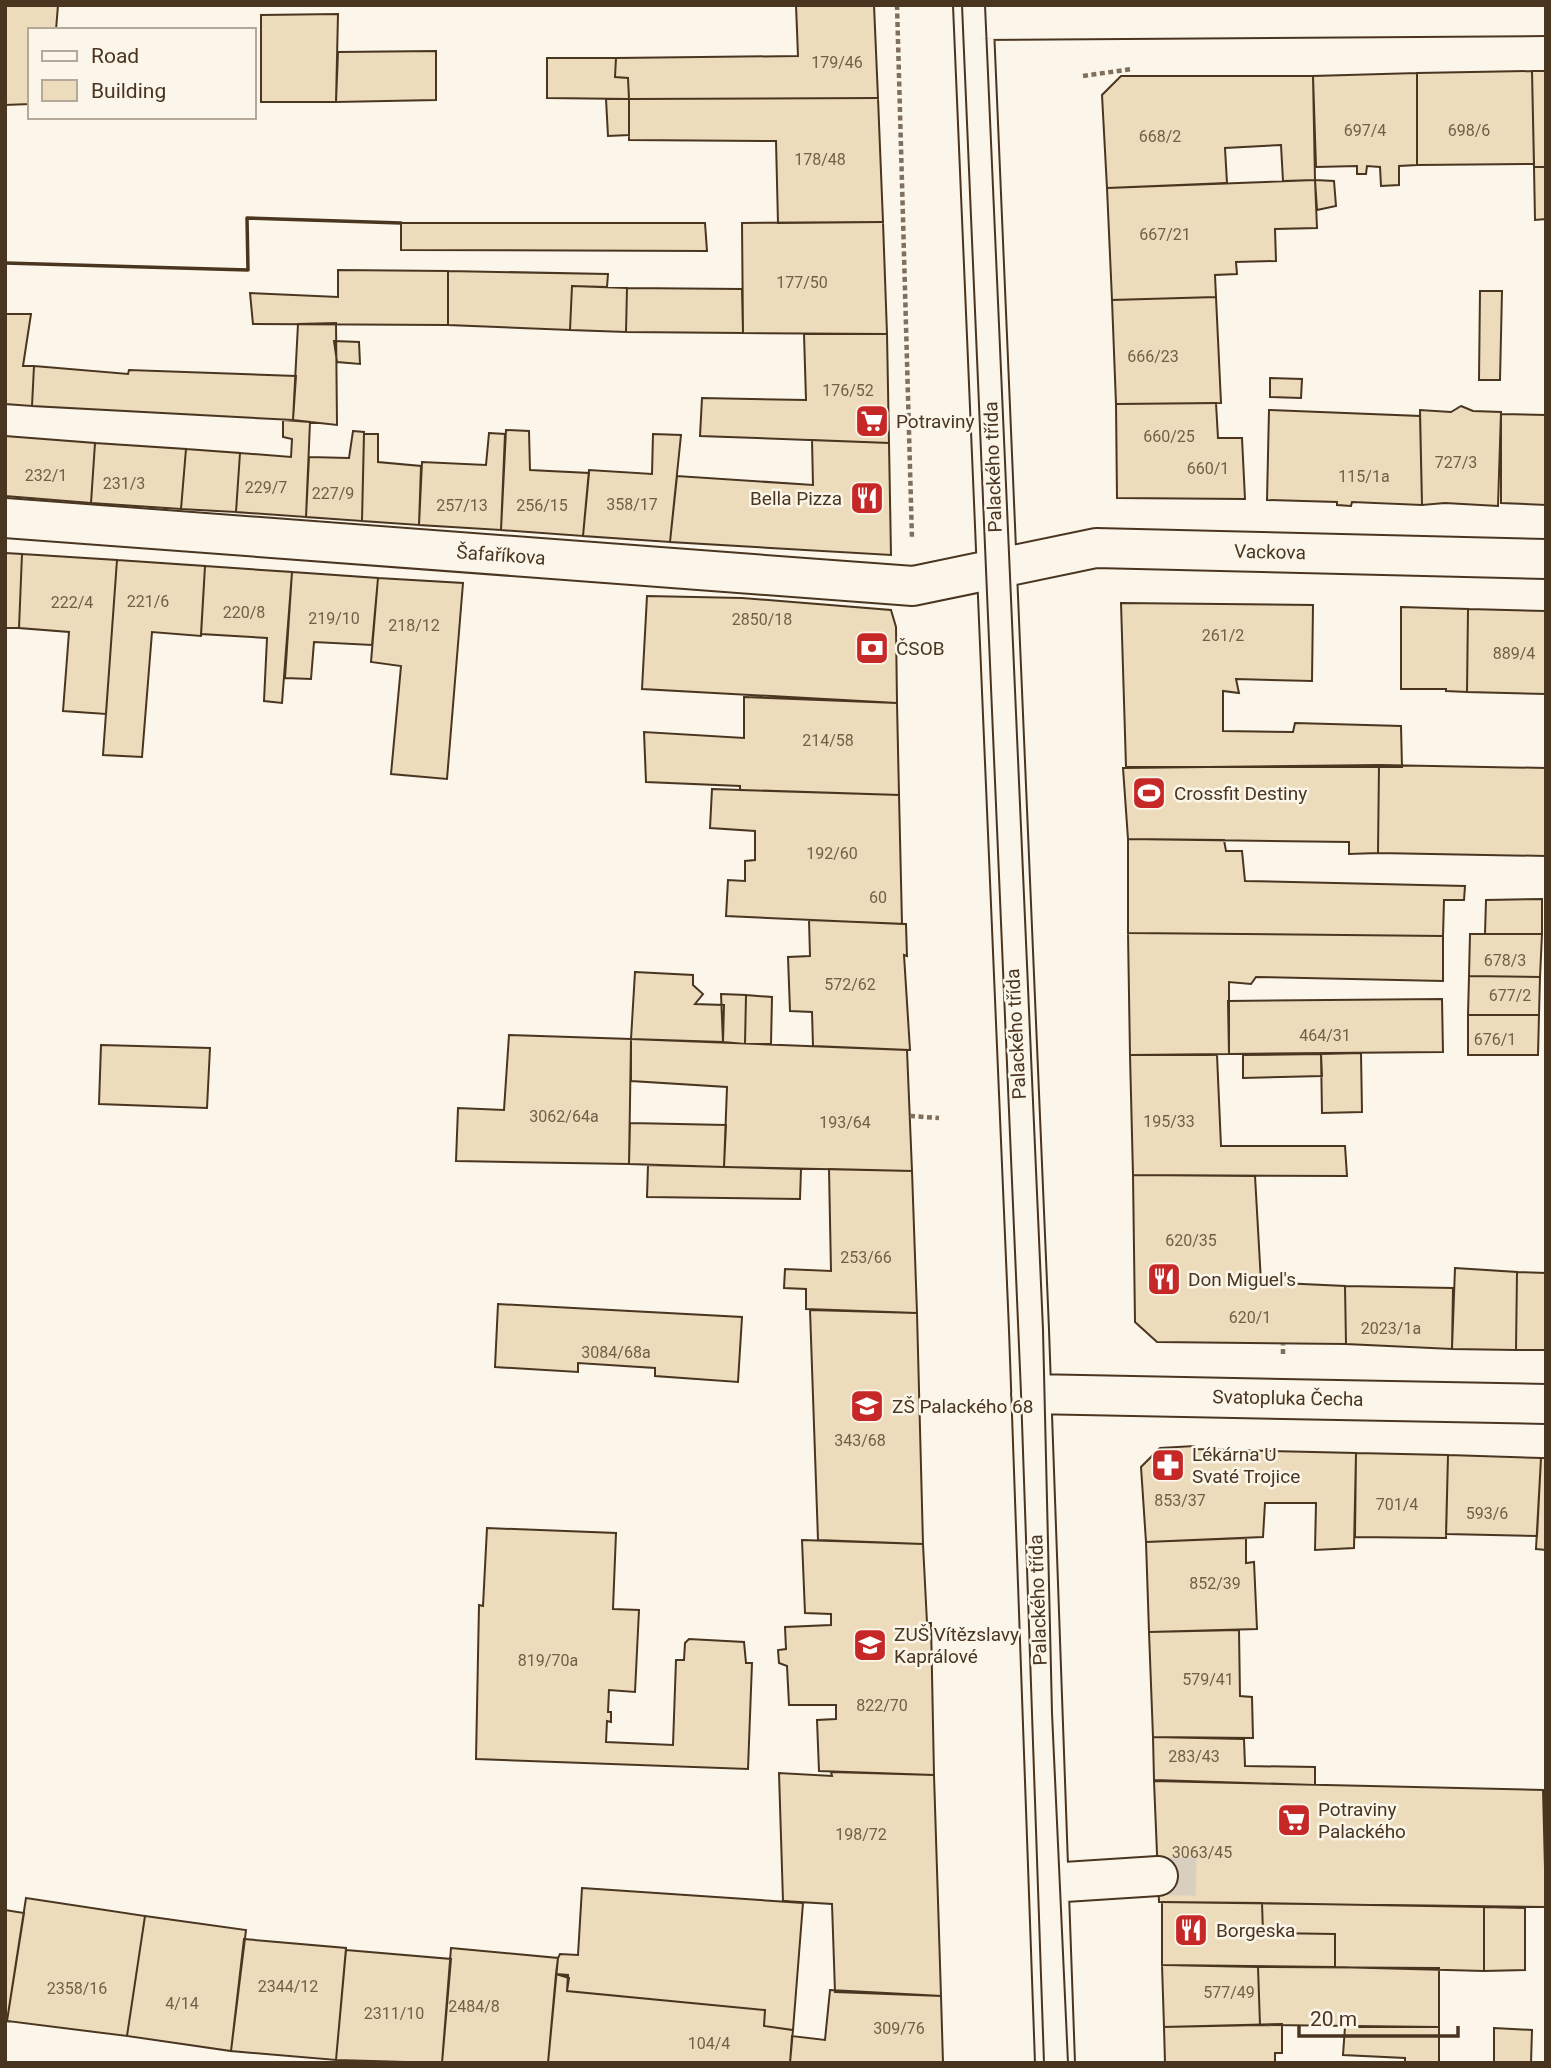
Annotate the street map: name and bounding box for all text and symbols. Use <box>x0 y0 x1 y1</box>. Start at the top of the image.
legend <box>28 28 256 119</box>
text: Road <box>91 44 139 68</box>
house number: 179/46 <box>811 53 863 72</box>
text: Building <box>91 79 166 103</box>
house number: 697/4 <box>1344 121 1386 140</box>
house number: 698/6 <box>1448 121 1490 140</box>
house number: 668/2 <box>1139 127 1181 146</box>
house number: 178/48 <box>794 150 846 169</box>
house number: 667/21 <box>1139 225 1191 244</box>
house number: 177/50 <box>776 273 828 292</box>
house number: 666/23 <box>1127 347 1179 366</box>
house number: 176/52 <box>822 381 874 400</box>
street label: Palackého třída <box>979 401 1007 533</box>
supermarket icon: Potraviny <box>853 402 891 440</box>
place label: Potraviny <box>896 410 975 433</box>
house number: 660/25 <box>1143 427 1195 446</box>
house number: 727/3 <box>1435 453 1477 472</box>
house number: 660/1 <box>1187 459 1229 478</box>
house number: 232/1 <box>25 466 67 485</box>
house number: 115/1a <box>1338 467 1390 486</box>
house number: 231/3 <box>103 474 145 493</box>
house number: 229/7 <box>245 478 287 497</box>
restaurant icon: Bella Pizza <box>848 479 886 517</box>
house number: 227/9 <box>312 484 354 503</box>
place label: Bella Pizza <box>750 487 842 510</box>
house number: 358/17 <box>606 495 658 514</box>
house number: 257/13 <box>436 496 488 515</box>
house number: 256/15 <box>516 496 568 515</box>
street label: Šafaříkova <box>456 540 546 570</box>
street label: Vackova <box>1234 540 1306 564</box>
house number: 221/6 <box>127 592 169 611</box>
house number: 222/4 <box>51 593 93 612</box>
house number: 220/8 <box>223 603 265 622</box>
house number: 219/10 <box>308 609 360 628</box>
house number: 2850/18 <box>732 610 792 629</box>
house number: 218/12 <box>388 616 440 635</box>
house number: 261/2 <box>1202 626 1244 645</box>
bank icon: ČSOB <box>853 629 891 667</box>
place label: ČSOB <box>896 637 945 660</box>
house number: 889/4 <box>1493 644 1535 663</box>
house number: 214/58 <box>802 731 854 750</box>
sports icon: Crossfit Destiny <box>1130 774 1168 812</box>
place label: Crossfit Destiny <box>1174 782 1307 805</box>
house number: 192/60 <box>806 844 858 863</box>
house number: 60 <box>869 888 887 907</box>
house number: 678/3 <box>1484 951 1526 970</box>
street label: Palackého třída <box>1001 968 1031 1100</box>
house number: 572/62 <box>824 975 876 994</box>
house number: 677/2 <box>1489 986 1531 1005</box>
house number: 464/31 <box>1299 1026 1351 1045</box>
house number: 676/1 <box>1474 1030 1516 1049</box>
house number: 3062/64a <box>529 1107 599 1126</box>
house number: 195/33 <box>1143 1112 1195 1131</box>
house number: 193/64 <box>819 1113 871 1132</box>
house number: 620/35 <box>1165 1231 1217 1250</box>
house number: 253/66 <box>840 1248 892 1267</box>
restaurant icon: Don Miguel's <box>1145 1260 1183 1298</box>
place label: Don Miguel's <box>1188 1268 1296 1291</box>
house number: 620/1 <box>1229 1308 1271 1327</box>
house number: 2023/1a <box>1361 1319 1421 1338</box>
house number: 3084/68a <box>581 1343 651 1362</box>
street label: Svatopluka Čecha <box>1212 1385 1364 1411</box>
school or university icon: ZŠ Palackého 68 <box>848 1387 886 1425</box>
place label: ZŠ Palackého 68 <box>892 1395 1033 1418</box>
house number: 343/68 <box>834 1431 886 1450</box>
place label: Lékárna U Svaté Trojice <box>1192 1443 1300 1488</box>
pharmacy icon: Lékárna U Svaté Trojice <box>1149 1446 1187 1484</box>
house number: 853/37 <box>1154 1491 1206 1510</box>
house number: 701/4 <box>1376 1495 1418 1514</box>
house number: 593/6 <box>1466 1504 1508 1523</box>
street label: Palackého třída <box>1024 1534 1052 1666</box>
house number: 852/39 <box>1189 1574 1241 1593</box>
place label: ZUŠ Vítězslavy Kaprálové <box>894 1623 1019 1668</box>
school or university icon: ZUŠ Vítězslavy Kaprálové <box>851 1626 889 1664</box>
house number: 819/70a <box>518 1651 578 1670</box>
house number: 579/41 <box>1182 1670 1234 1689</box>
house number: 822/70 <box>856 1696 908 1715</box>
house number: 283/43 <box>1168 1747 1220 1766</box>
place label: Potraviny Palackého <box>1318 1798 1406 1843</box>
supermarket icon: Potraviny Palackého <box>1275 1801 1313 1839</box>
house number: 198/72 <box>835 1825 887 1844</box>
house number: 3063/45 <box>1172 1843 1232 1862</box>
restaurant icon: Borgeska <box>1172 1911 1210 1949</box>
place label: Borgeska <box>1216 1919 1295 1942</box>
house number: 2344/12 <box>258 1977 318 1996</box>
house number: 2358/16 <box>47 1979 107 1998</box>
house number: 577/49 <box>1203 1983 1255 2002</box>
house number: 4/14 <box>165 1994 199 2013</box>
scale bar <box>1299 1994 1458 2038</box>
house number: 2484/8 <box>448 1997 500 2016</box>
house number: 2311/10 <box>364 2004 424 2023</box>
text: 20 m <box>1310 2007 1357 2031</box>
house number: 309/76 <box>873 2019 925 2038</box>
house number: 104/4 <box>688 2034 730 2053</box>

